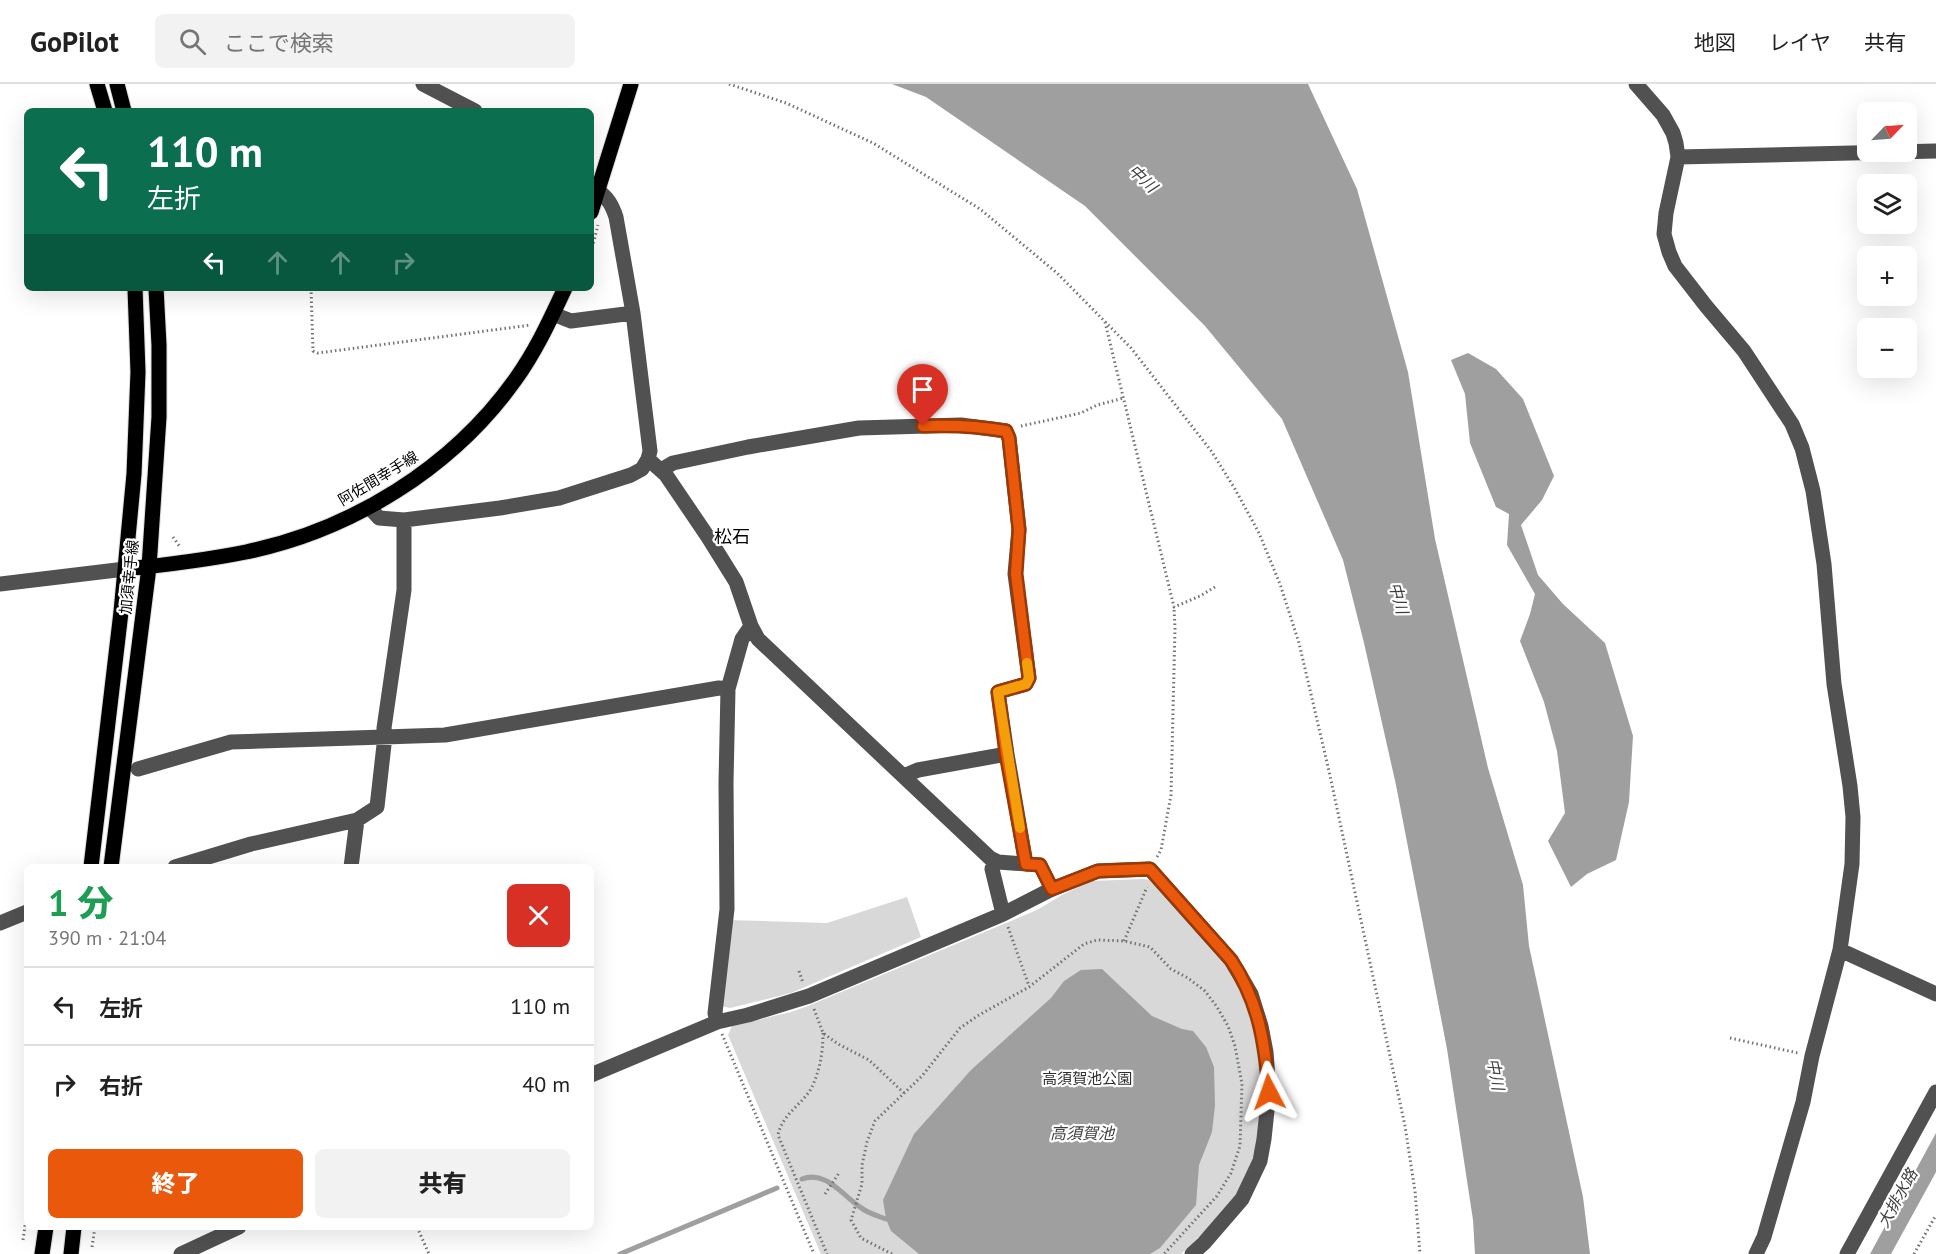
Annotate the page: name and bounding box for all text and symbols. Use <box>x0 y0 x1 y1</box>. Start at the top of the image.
search box <box>155 14 575 68</box>
text: GoPilot <box>30 23 119 60</box>
icon: search <box>176 25 209 58</box>
text: ここで検索 <box>224 29 334 57</box>
text: 地図 <box>1694 29 1736 56</box>
text: レイヤ <box>1769 29 1831 56</box>
text: 共有 <box>1864 29 1906 56</box>
north arrow <box>1857 102 1917 162</box>
map controls <box>1857 102 1917 378</box>
text: 110 m <box>147 124 263 179</box>
icon: left <box>48 132 126 210</box>
water label: 中川 <box>1124 160 1163 198</box>
button: layers <box>1857 174 1917 234</box>
text: 左折 <box>147 181 201 215</box>
icon: left <box>198 246 231 279</box>
icon: ahead <box>261 246 294 279</box>
icon: ahead <box>324 246 357 279</box>
icon: right <box>387 246 420 279</box>
button: + <box>1857 246 1917 306</box>
button: − <box>1857 318 1917 378</box>
pin <box>897 364 948 426</box>
icon: arrive <box>906 373 939 406</box>
street label: 阿佐間幸手線 <box>335 447 421 509</box>
district label: 松石 <box>714 525 750 548</box>
street label: 加須幸手線 <box>116 539 142 615</box>
water label: 中川 <box>1385 580 1413 618</box>
text: 1 分 <box>48 879 114 926</box>
button: close <box>507 884 570 947</box>
text: 390 m · 21:04 <box>48 925 166 951</box>
icon: left <box>48 990 81 1023</box>
text: 110 m <box>510 992 570 1020</box>
text: 左折 <box>99 994 143 1022</box>
water label: 中川 <box>1483 1056 1509 1094</box>
position arrow <box>1237 1060 1301 1124</box>
icon: right <box>48 1068 81 1101</box>
park label: 高須賀池公園 <box>1042 1069 1132 1088</box>
text: 40 m <box>522 1070 570 1098</box>
text: 右折 <box>99 1072 143 1100</box>
water label: 高須賀池 <box>1050 1123 1116 1143</box>
button: 終了 <box>48 1149 303 1218</box>
button: 共有 <box>315 1149 570 1218</box>
water label: 大排水路 <box>1873 1163 1922 1231</box>

